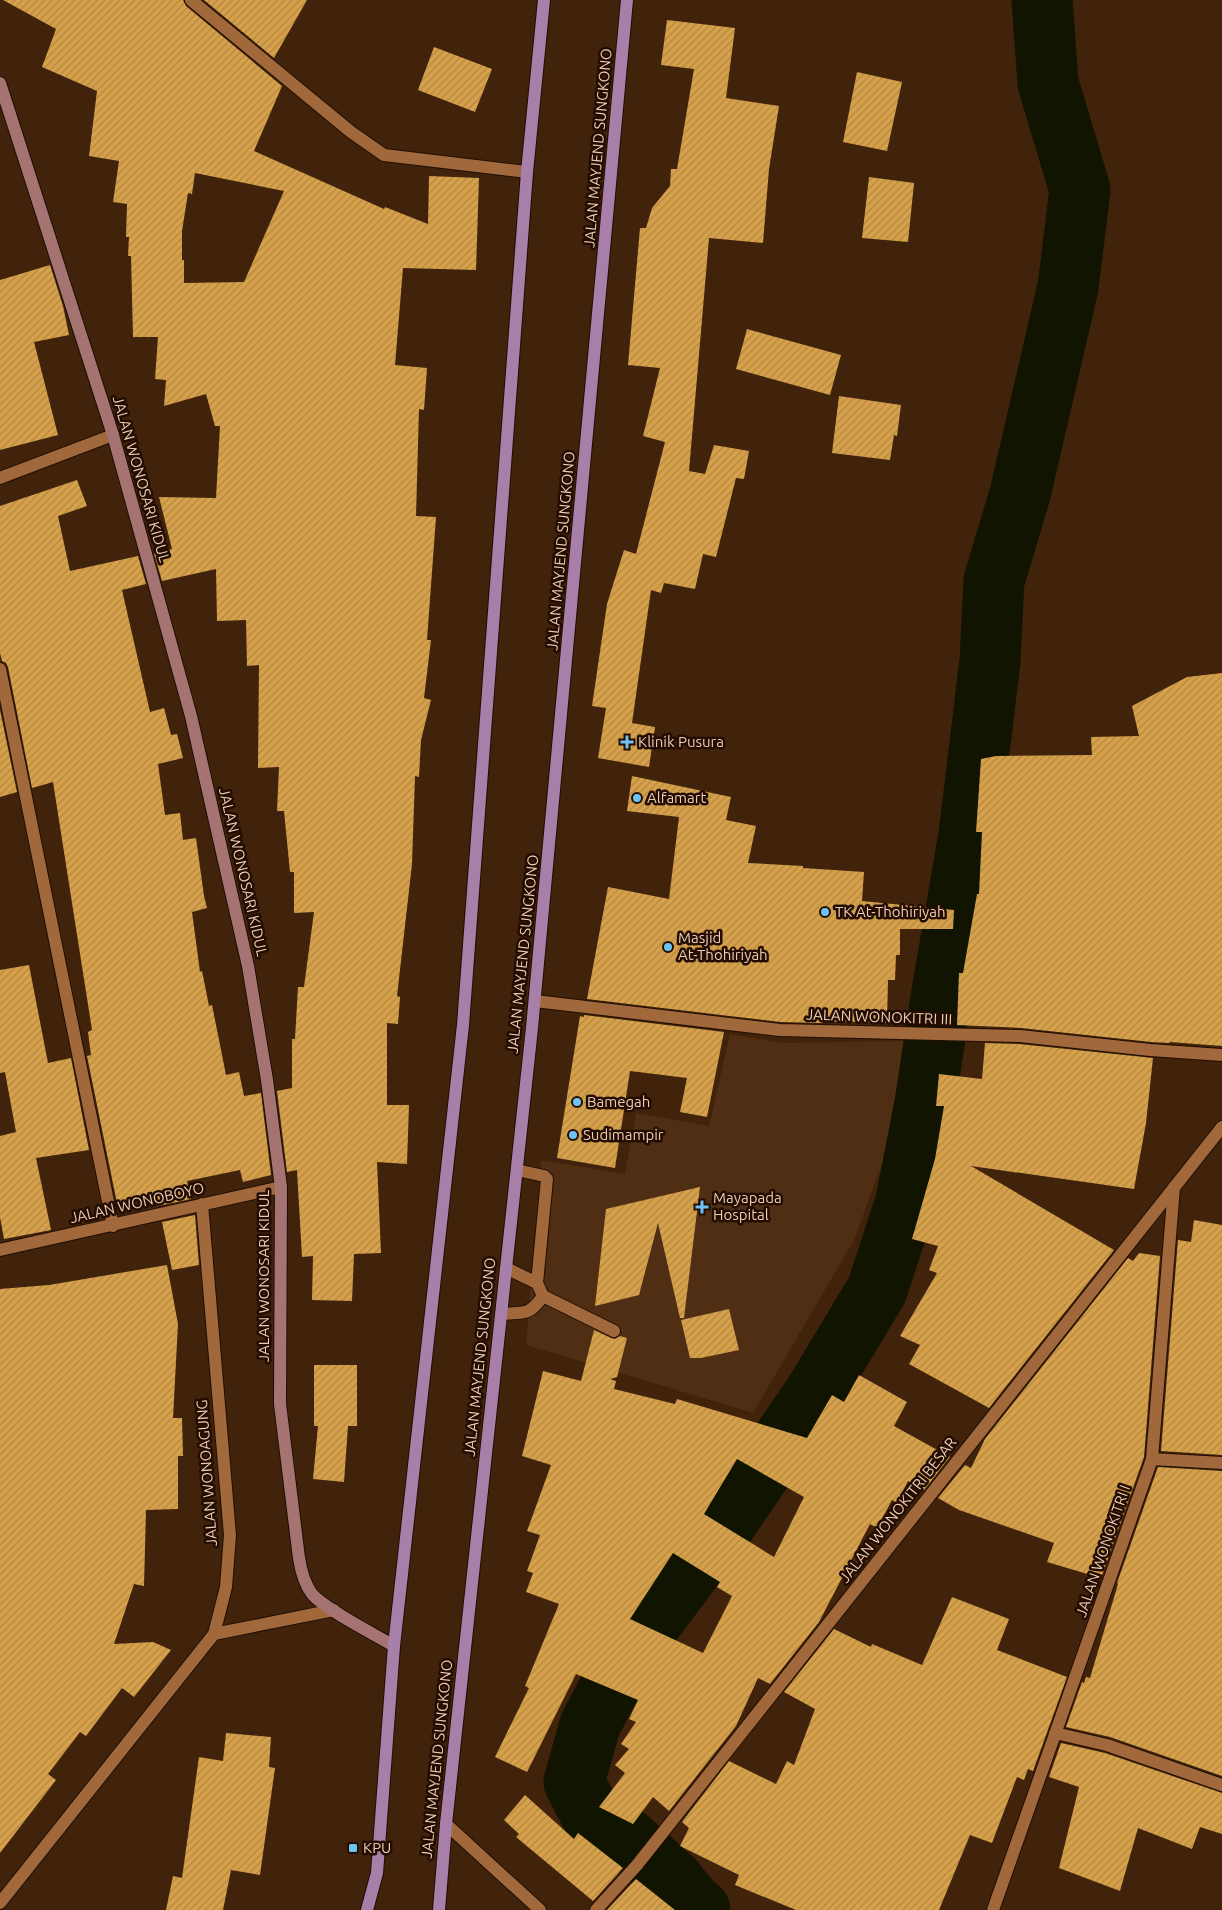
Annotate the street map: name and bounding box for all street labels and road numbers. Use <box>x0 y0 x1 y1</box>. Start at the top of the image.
street label: JALAN MAYJEND SUNGKONO <box>580 48 615 248</box>
street label: JALAN WONOSARI KIDUL <box>110 394 174 565</box>
street label: JALAN MAYJEND SUNGKONO <box>543 451 578 651</box>
street label: JALAN WONOSARI KIDUL <box>216 786 271 958</box>
street label: JALAN MAYJEND SUNGKONO <box>504 854 541 1054</box>
street label: JALAN WONOKITRI III <box>806 1005 952 1028</box>
street label: JALAN WONOBOYO <box>68 1179 206 1226</box>
street label: JALAN WONOSARI KIDUL <box>255 1189 272 1362</box>
street label: JALAN MAYJEND SUNGKONO <box>461 1257 498 1457</box>
street label: JALAN WONOAGUNG <box>193 1399 220 1547</box>
street label: JALAN WONOKITRI BESAR <box>836 1434 960 1586</box>
street label: JALAN WONOKITRI I <box>1072 1483 1133 1619</box>
street label: JALAN MAYJEND SUNGKONO <box>418 1659 455 1859</box>

